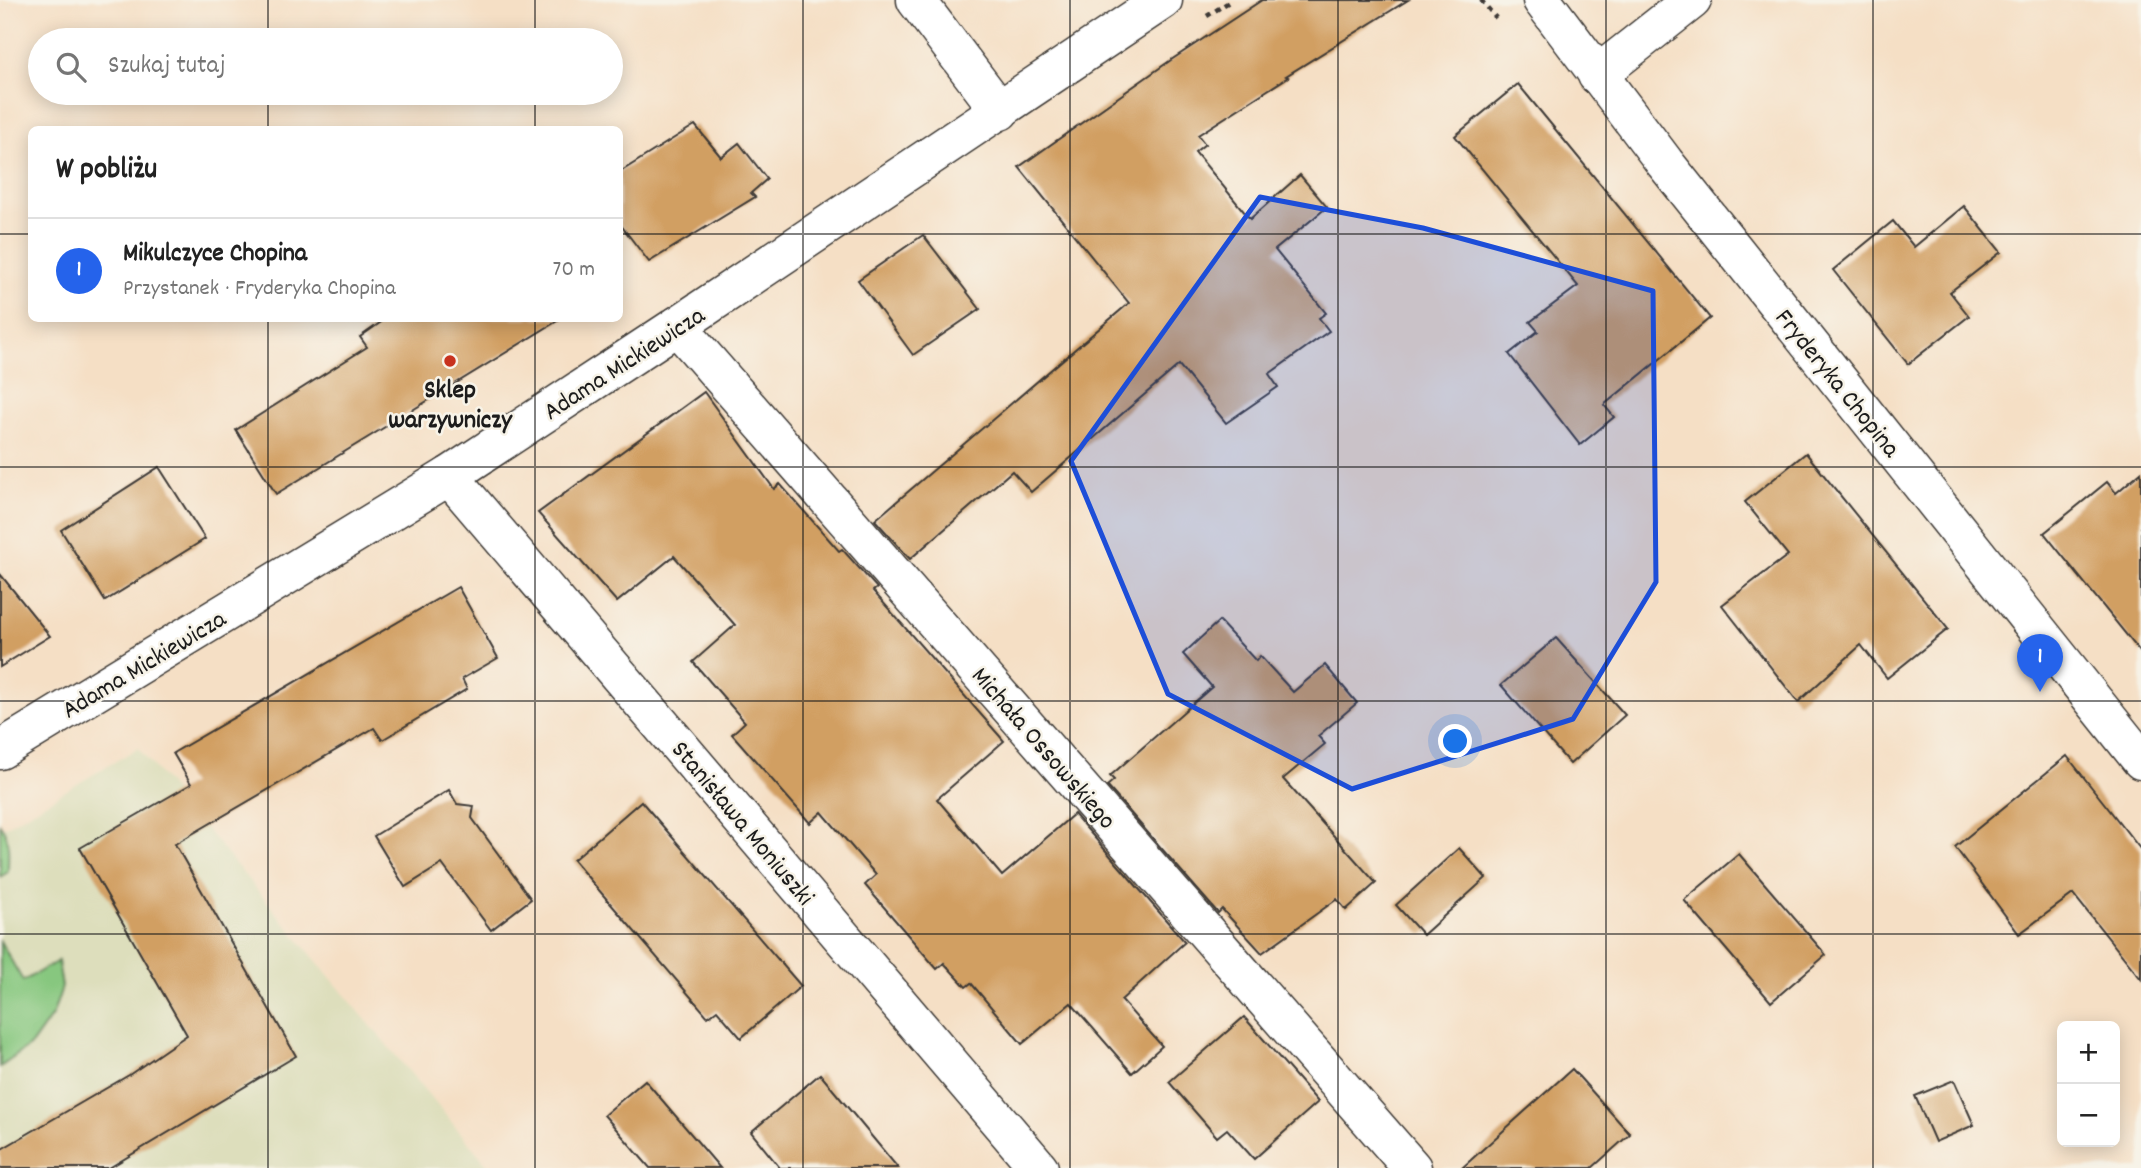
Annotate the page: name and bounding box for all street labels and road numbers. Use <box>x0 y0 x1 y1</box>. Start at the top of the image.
street label: Adama Mickiewicza <box>537 298 714 431</box>
street label: Fryderyka Chopina <box>1765 302 1908 467</box>
street label: Adama Mickiewicza <box>56 602 235 730</box>
street label: Michała Ossowskiego <box>961 660 1124 839</box>
street label: Stanisława Moniuszki <box>661 734 822 915</box>

